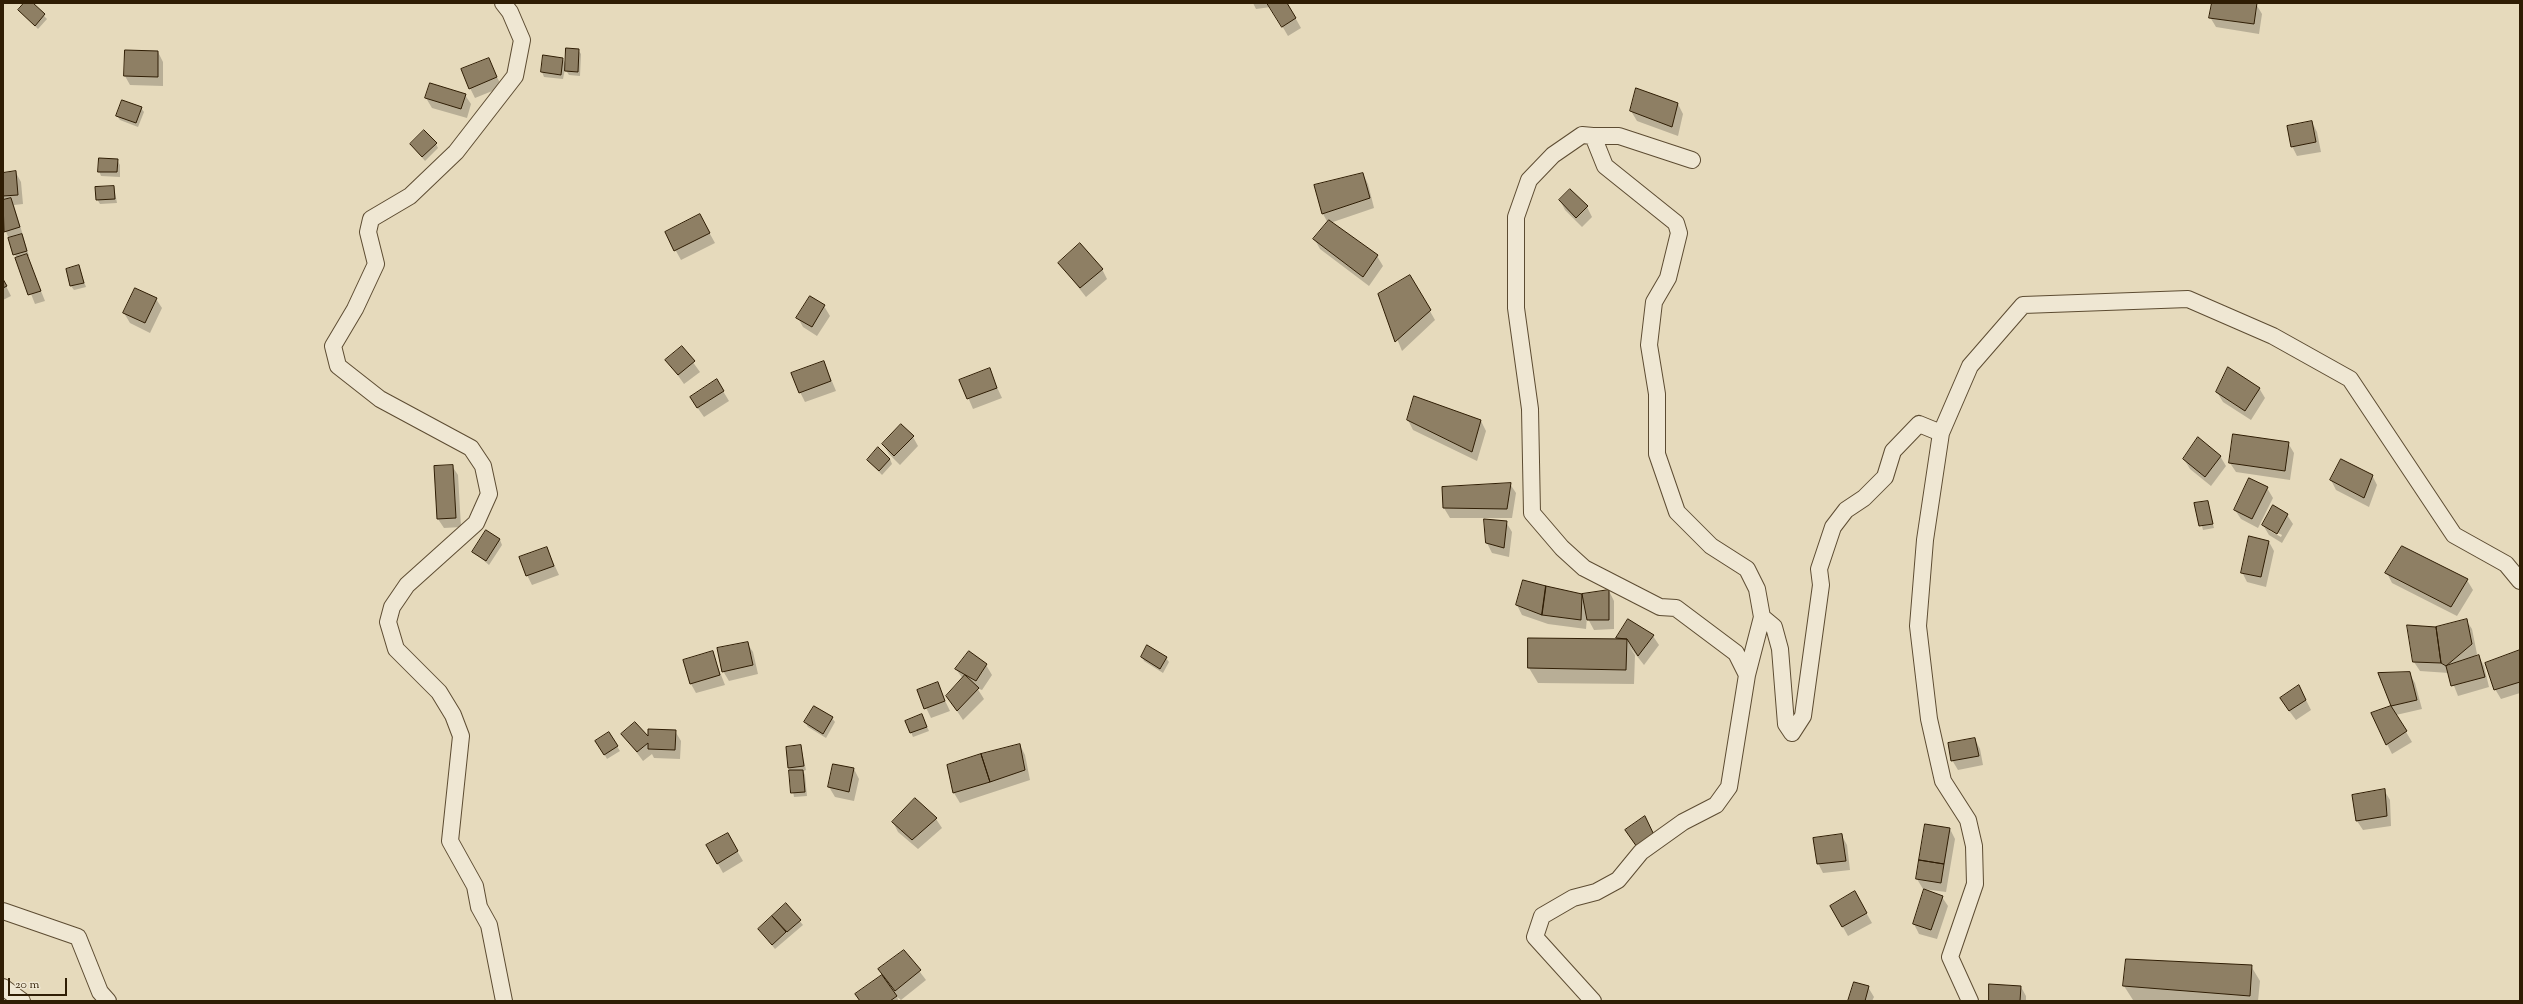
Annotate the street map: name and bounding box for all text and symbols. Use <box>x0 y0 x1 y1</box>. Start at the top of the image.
scale bar <box>10 970 69 996</box>
text: 20 m <box>15 976 39 994</box>

